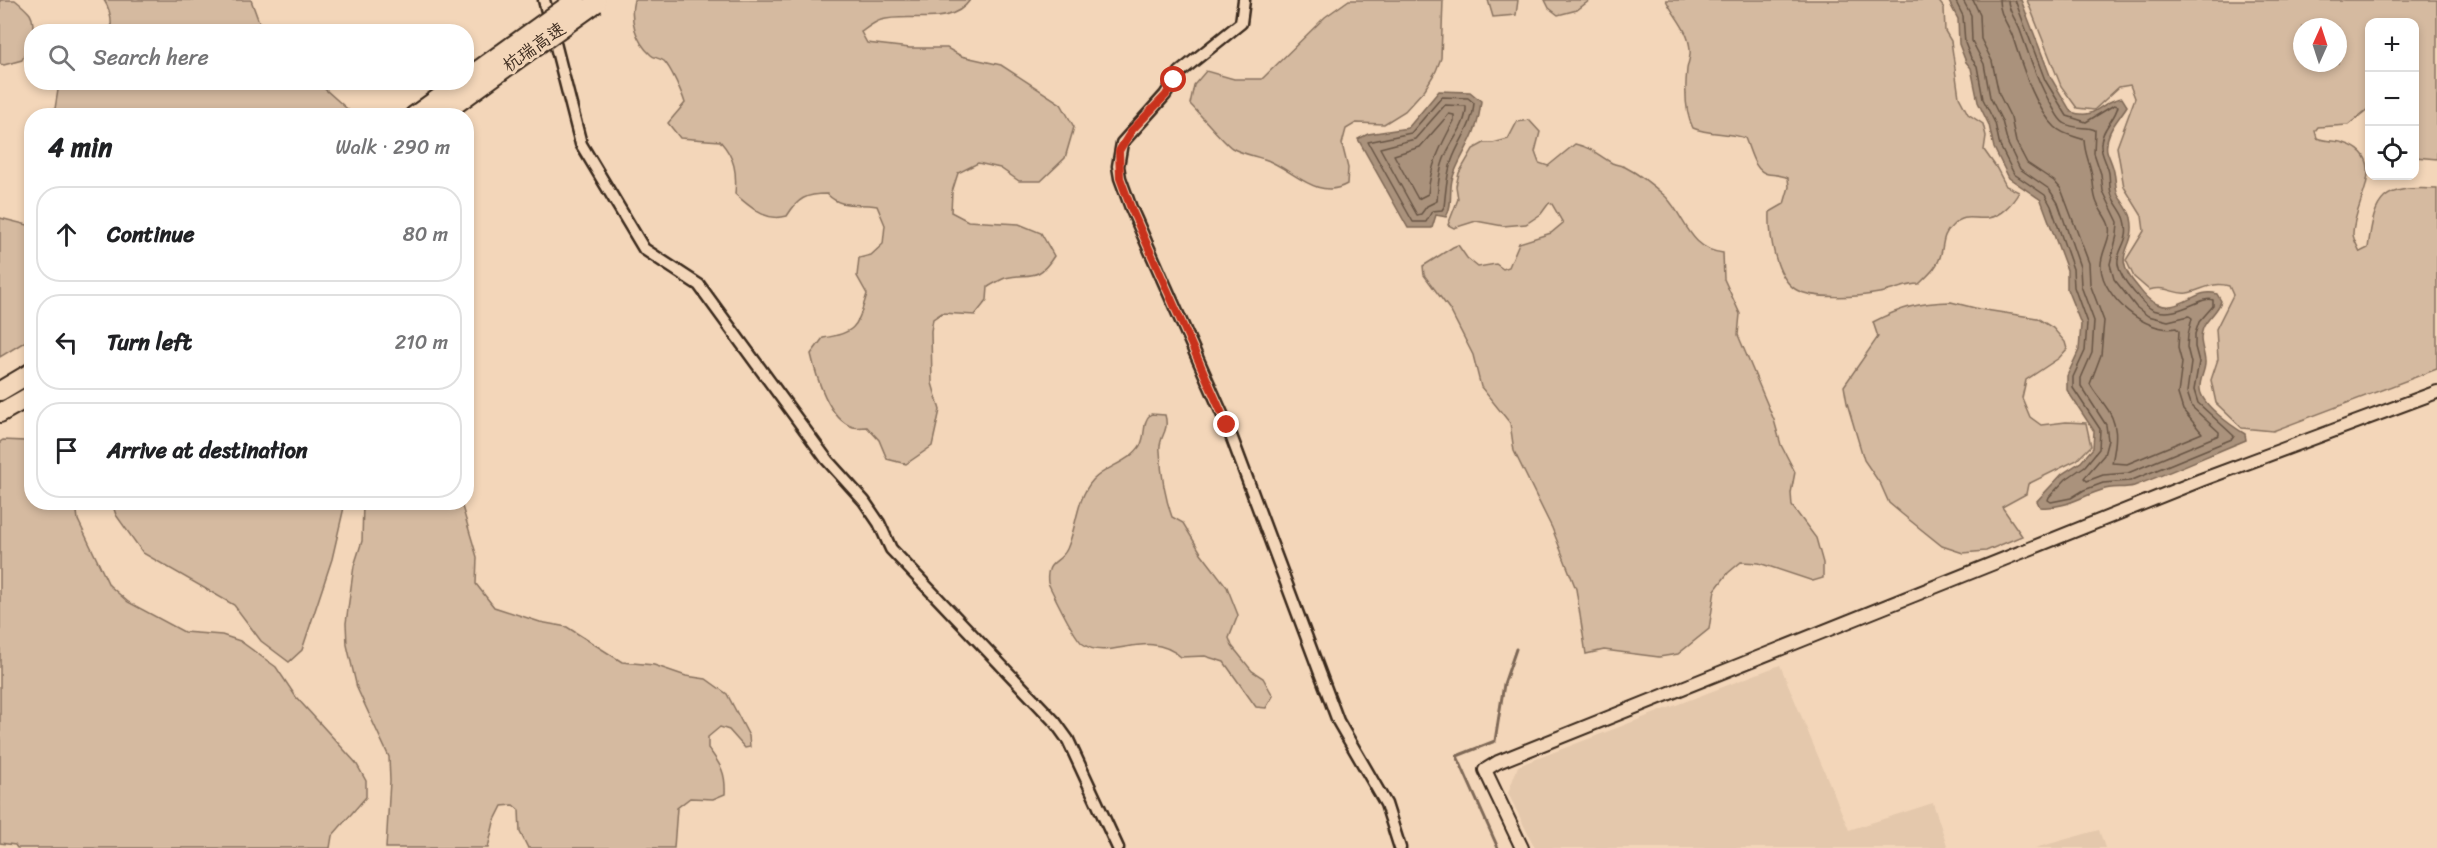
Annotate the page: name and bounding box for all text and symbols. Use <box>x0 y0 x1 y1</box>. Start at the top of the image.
street label: 杭瑞高速 <box>495 13 573 81</box>
north arrow <box>2293 18 2347 72</box>
map controls <box>2365 18 2419 180</box>
button: + <box>2365 18 2419 72</box>
search box <box>24 24 474 90</box>
text: Search here <box>93 38 209 77</box>
icon: search <box>45 41 78 74</box>
route start <box>1160 66 1186 92</box>
button: − <box>2365 72 2419 126</box>
text: 4 min <box>48 124 112 170</box>
button: locate <box>2365 126 2419 180</box>
text: Walk · 290 m <box>335 130 450 165</box>
text: Continue <box>107 215 195 254</box>
text: 80 m <box>403 217 448 252</box>
icon: ahead <box>50 218 83 251</box>
text: Turn left <box>107 323 192 362</box>
text: 210 m <box>395 325 448 360</box>
icon: left <box>50 326 83 359</box>
route end <box>1213 411 1239 437</box>
text: Arrive at destination <box>107 431 308 470</box>
icon: arrive <box>50 434 83 467</box>

